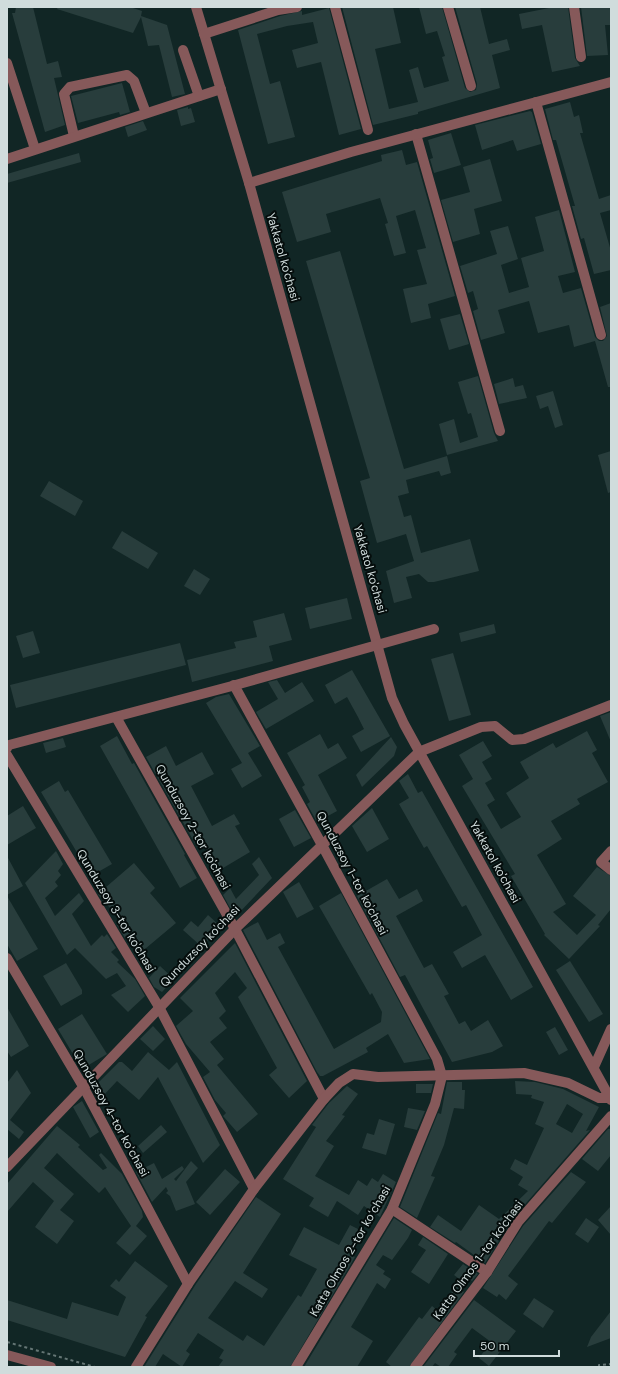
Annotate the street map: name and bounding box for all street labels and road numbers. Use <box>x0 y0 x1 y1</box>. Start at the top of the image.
street label: Yakkatol ko'chasi <box>263 211 303 303</box>
street label: Yakkatol ko'chasi <box>350 523 390 615</box>
street label: Qunduzsoy 2-tor ko'chasi <box>152 761 234 893</box>
street label: Qunduzsoy 1-tor ko'chasi <box>313 808 391 938</box>
street label: Yakkatol ko'chasi <box>466 818 524 906</box>
street label: Qunduzsoy 3-tor ko'chasi <box>73 846 159 976</box>
street label: Qunduzsoy ko'chasi <box>157 901 243 991</box>
street label: Qunduzsoy 4-tor koʻchasi <box>69 1047 153 1180</box>
street label: Katta Olmos 2-tor koʻchasi <box>306 1183 394 1319</box>
street label: Katta Olmos 1-tor ko'chasi <box>429 1197 527 1323</box>

